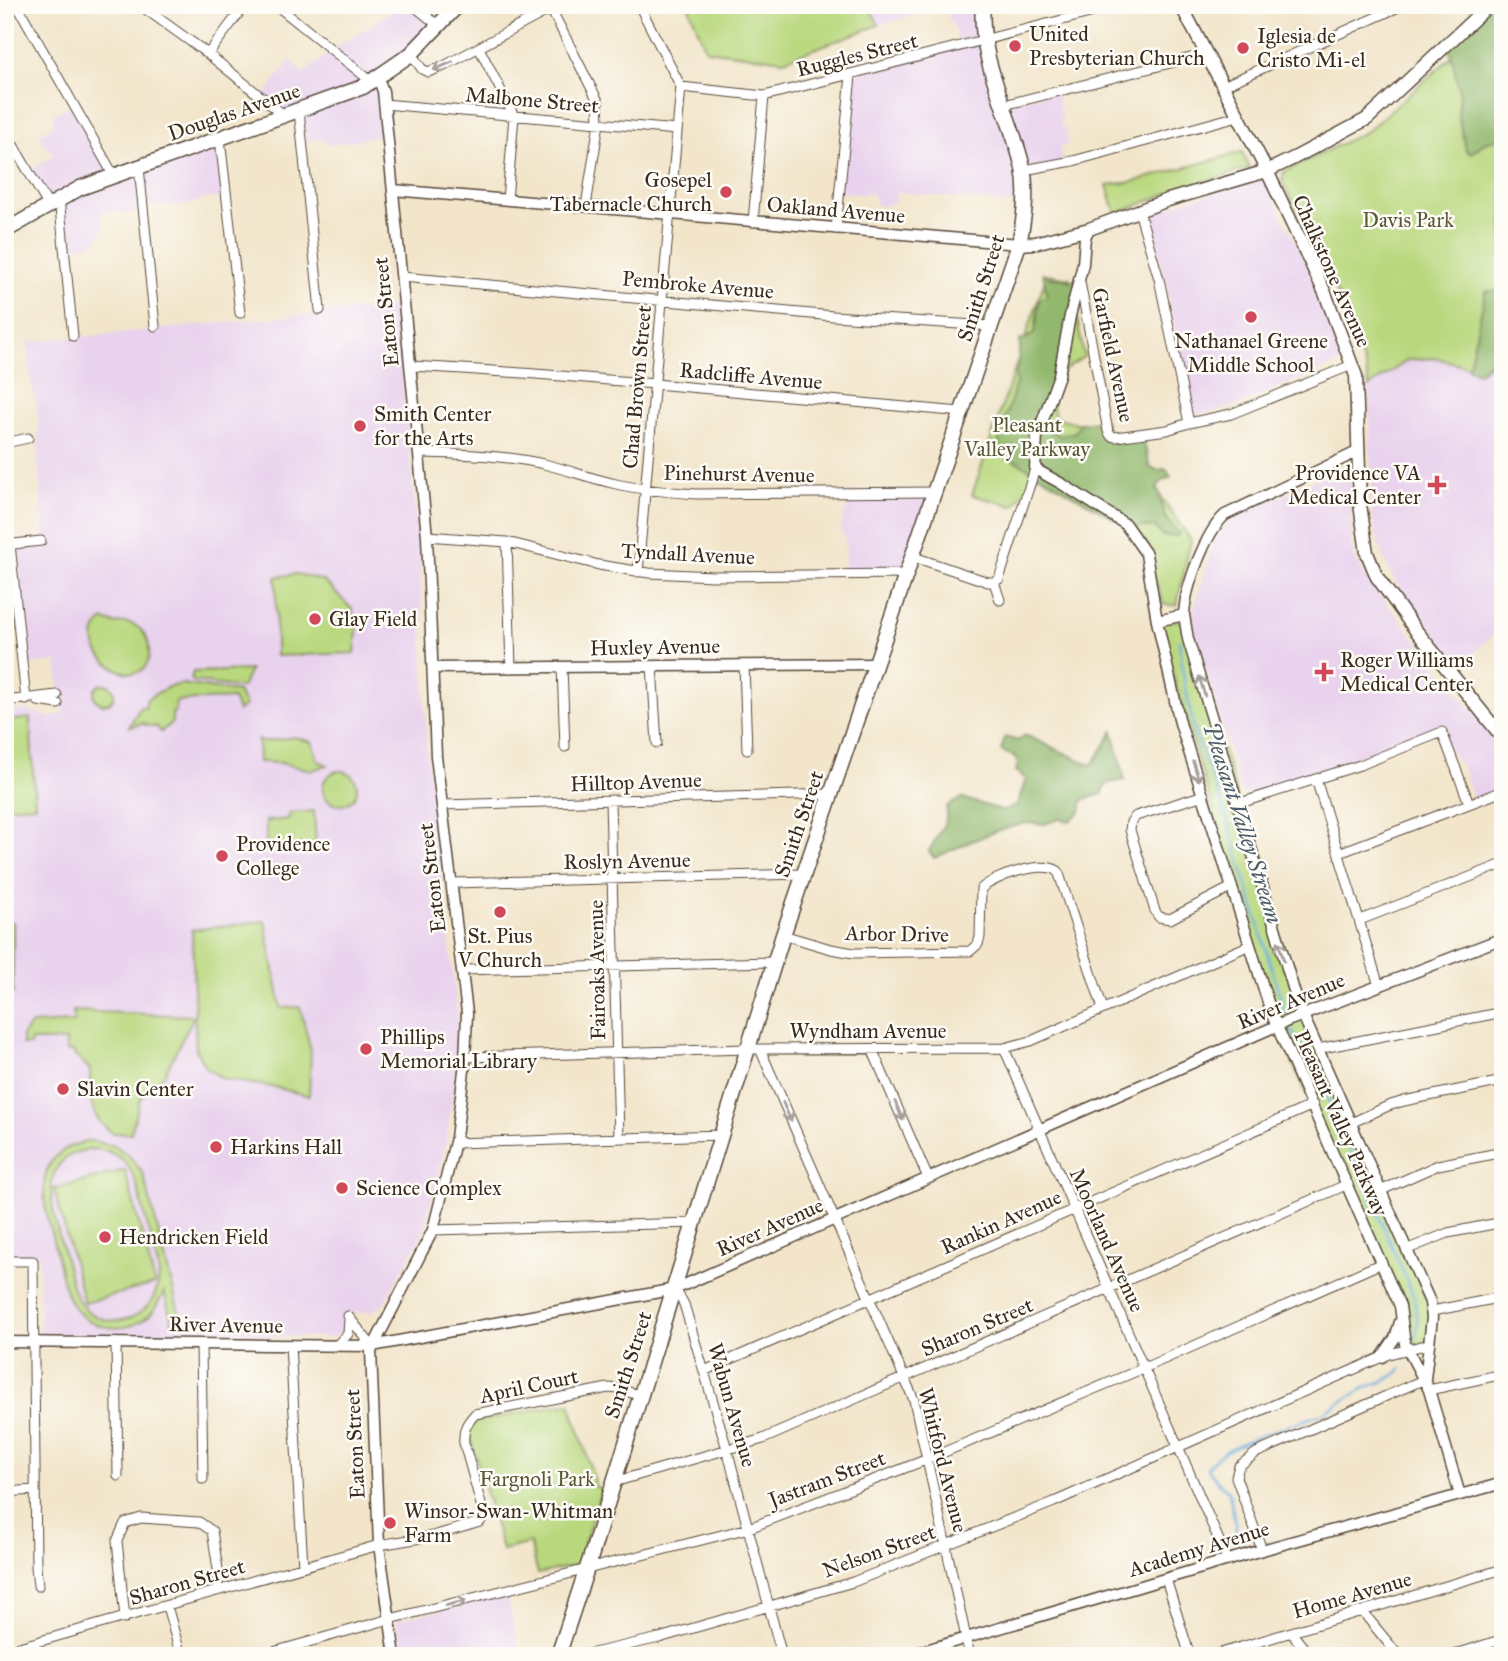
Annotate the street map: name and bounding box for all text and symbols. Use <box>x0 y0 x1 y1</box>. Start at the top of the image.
place label: United Presbyterian Church <box>1029 21 1205 71</box>
place label: Iglesia de Cristo Mi-el <box>1257 23 1366 73</box>
street label: Ruggles Street <box>794 27 921 83</box>
marker: United Presbyterian Church <box>1007 38 1023 54</box>
marker: Iglesia de Cristo Mi-el <box>1235 40 1251 56</box>
one-way arrow <box>432 60 454 73</box>
street label: Douglas Avenue <box>164 77 304 147</box>
street label: Malbone Street <box>464 81 600 119</box>
place label: Gosepel Tabernacle Church <box>550 167 712 217</box>
marker: Gosepel Tabernacle Church <box>718 184 734 200</box>
street label: Oakland Avenue <box>766 191 906 229</box>
street label: Chalkstone Avenue <box>1287 191 1377 351</box>
park label: Davis Park <box>1362 207 1454 233</box>
street label: Smith Street <box>951 231 1011 345</box>
street label: Eaton Street <box>367 255 405 368</box>
street label: Pembroke Avenue <box>621 265 775 305</box>
street label: Garfield Avenue <box>1086 285 1140 425</box>
street label: Chad Brown Street <box>617 304 657 470</box>
marker: Nathanael Greene Middle School <box>1243 309 1259 325</box>
place label: Nathanael Greene Middle School <box>1174 328 1328 378</box>
street label: Radcliffe Avenue <box>678 357 824 395</box>
place label: Smith Center for the Arts <box>374 401 492 451</box>
park label: Pleasant Valley Parkway <box>963 412 1091 462</box>
marker: Smith Center for the Arts <box>352 418 368 434</box>
street label: Pinehurst Avenue <box>663 460 815 488</box>
place label: Providence VA Medical Center <box>1288 460 1421 510</box>
marker: Providence VA Medical Center <box>1427 475 1447 495</box>
street label: Tyndall Avenue <box>620 538 756 571</box>
place label: Glay Field <box>329 606 418 632</box>
marker: Glay Field <box>307 611 323 627</box>
street label: Huxley Avenue <box>590 633 721 661</box>
place label: Roger Williams Medical Center <box>1340 647 1473 697</box>
marker: Roger Williams Medical Center <box>1314 662 1334 682</box>
one-way arrow <box>1195 675 1208 697</box>
water label: Pleasant Valley Stream <box>1197 719 1289 928</box>
one-way arrow <box>1191 759 1203 781</box>
street label: Hilltop Avenue <box>570 767 702 797</box>
street label: Smith Street <box>769 767 830 881</box>
street label: Eaton Street <box>412 821 452 934</box>
place label: Providence College <box>236 831 331 881</box>
street label: Roslyn Avenue <box>563 847 691 875</box>
marker: Providence College <box>214 848 230 864</box>
street label: Fairoaks Avenue <box>583 899 611 1040</box>
marker: St. Pius V Church <box>492 904 508 920</box>
street label: Arbor Drive <box>844 920 949 948</box>
place label: St. Pius V Church <box>457 923 543 973</box>
one-way arrow <box>1274 940 1287 962</box>
street label: River Avenue <box>1233 967 1349 1035</box>
street label: Wyndham Avenue <box>789 1018 947 1044</box>
place label: Phillips Memorial Library <box>380 1024 538 1074</box>
street label: Pleasant Valley Parkway <box>1288 1026 1394 1221</box>
marker: Phillips Memorial Library <box>358 1041 374 1057</box>
place label: Slavin Center <box>77 1076 194 1102</box>
marker: Slavin Center <box>55 1081 71 1097</box>
one-way arrow <box>894 1100 907 1121</box>
one-way arrow <box>781 1101 794 1122</box>
place label: Harkins Hall <box>230 1134 343 1160</box>
marker: Harkins Hall <box>208 1139 224 1155</box>
street label: Moorland Avenue <box>1064 1164 1150 1316</box>
place label: Science Complex <box>356 1175 502 1201</box>
marker: Science Complex <box>334 1180 350 1196</box>
street label: Rankin Avenue <box>937 1184 1066 1260</box>
street label: River Avenue <box>712 1192 828 1262</box>
place label: Hendricken Field <box>119 1224 269 1250</box>
marker: Hendricken Field <box>97 1229 113 1245</box>
street label: Sharon Street <box>917 1292 1037 1362</box>
street label: Smith Street <box>598 1308 658 1422</box>
street label: River Avenue <box>169 1311 284 1339</box>
street label: Wabun Avenue <box>702 1340 762 1470</box>
street label: April Court <box>476 1363 581 1409</box>
street label: Whitford Avenue <box>912 1385 974 1535</box>
street label: Eaton Street <box>339 1388 371 1500</box>
street label: Jastram Street <box>763 1445 890 1514</box>
park label: Fargnoli Park <box>479 1466 595 1492</box>
place label: Winsor-Swan-Whitman Farm <box>404 1498 613 1548</box>
marker: Winsor-Swan-Whitman Farm <box>382 1515 398 1531</box>
street label: Academy Avenue <box>1125 1515 1273 1583</box>
street label: Nelson Street <box>819 1518 940 1583</box>
street label: Sharon Street <box>126 1553 248 1611</box>
street label: Home Avenue <box>1290 1566 1415 1624</box>
one-way arrow <box>444 1596 467 1609</box>

